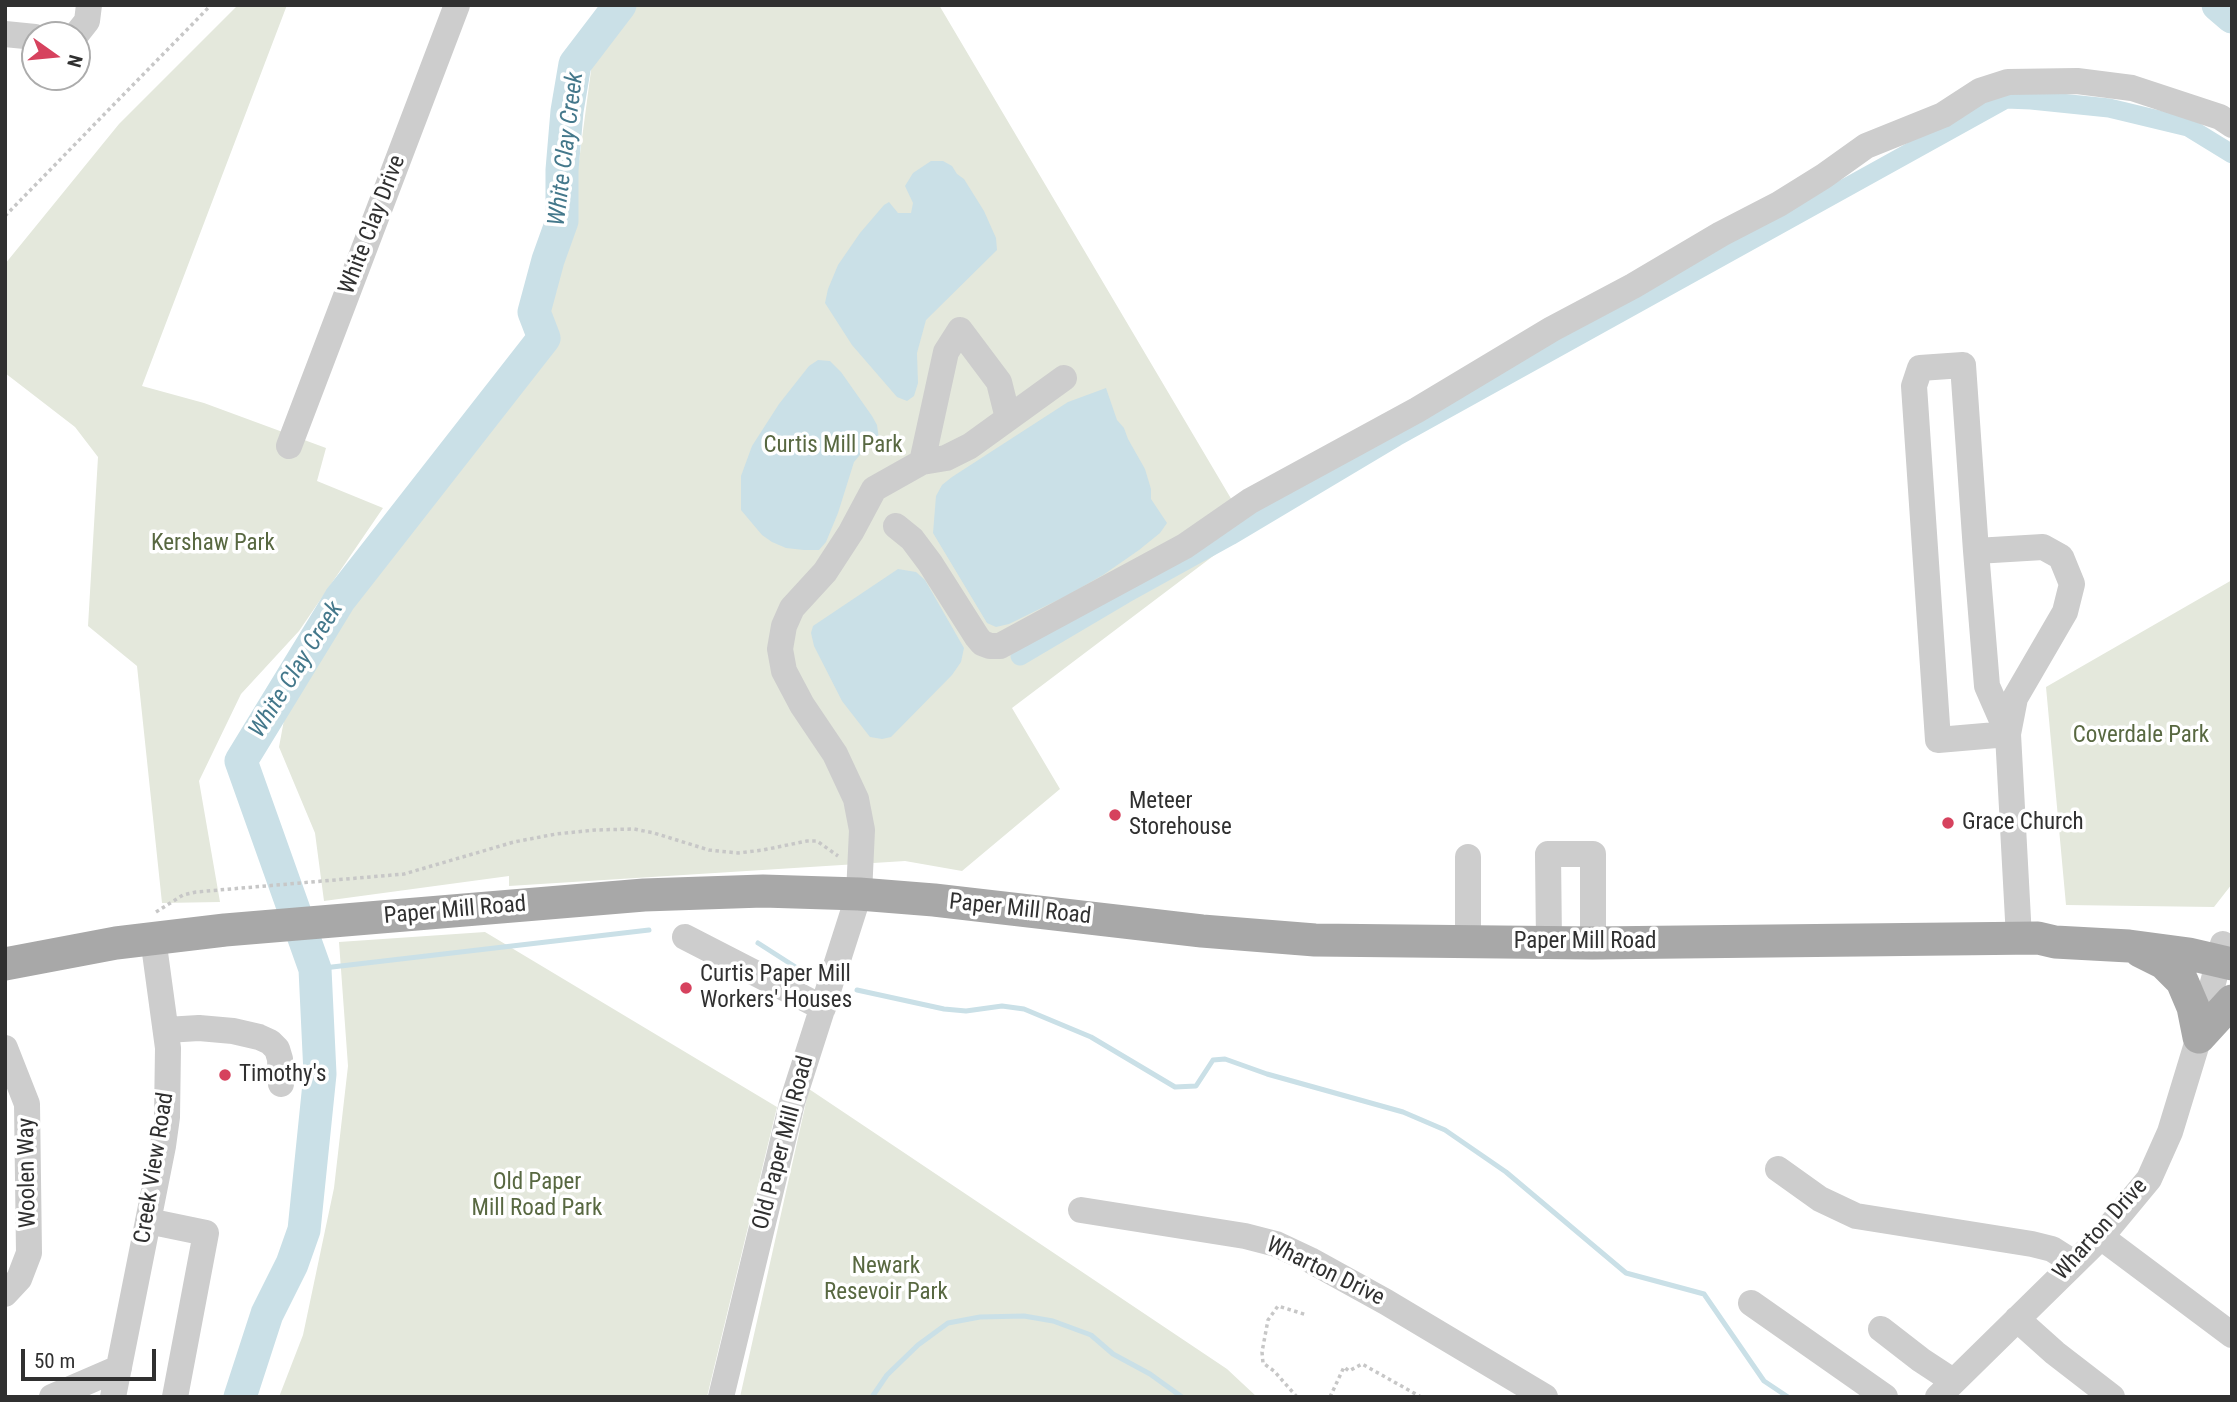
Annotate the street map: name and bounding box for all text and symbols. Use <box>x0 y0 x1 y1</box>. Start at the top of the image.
north arrow <box>21 21 91 91</box>
text: N <box>62 52 87 70</box>
water label: White Clay Creek <box>543 71 591 227</box>
street label: White Clay Drive <box>334 152 412 298</box>
park label: Curtis Mill Park <box>763 432 903 460</box>
park label: Kershaw Park <box>151 530 275 558</box>
water label: White Clay Creek <box>244 597 350 743</box>
park label: Coverdale Park <box>2073 722 2209 750</box>
place label: Meteer Storehouse <box>1129 788 1232 842</box>
marker: Meteer Storehouse <box>1107 807 1123 823</box>
place label: Grace Church <box>1962 809 2084 837</box>
marker: Grace Church <box>1940 815 1956 831</box>
street label: Paper Mill Road <box>948 889 1092 931</box>
street label: Paper Mill Road <box>383 891 527 931</box>
street label: Paper Mill Road <box>1514 928 1656 956</box>
place label: Curtis Paper Mill Workers' Houses <box>700 961 852 1015</box>
marker: Curtis Paper Mill Workers' Houses <box>678 980 694 996</box>
street label: Old Paper Mill Road <box>748 1053 820 1233</box>
place label: Timothy's <box>239 1061 326 1089</box>
marker: Timothy's <box>217 1067 233 1083</box>
street label: Creek View Road <box>129 1091 181 1245</box>
street label: Woolen Way <box>13 1118 43 1228</box>
park label: Old Paper Mill Road Park <box>472 1169 602 1223</box>
street label: Wharton Drive <box>2048 1173 2154 1287</box>
street label: Wharton Drive <box>1262 1232 1388 1312</box>
park label: Newark Resevoir Park <box>824 1253 948 1307</box>
scale bar <box>24 1336 159 1380</box>
text: 50 m <box>34 1349 75 1373</box>

